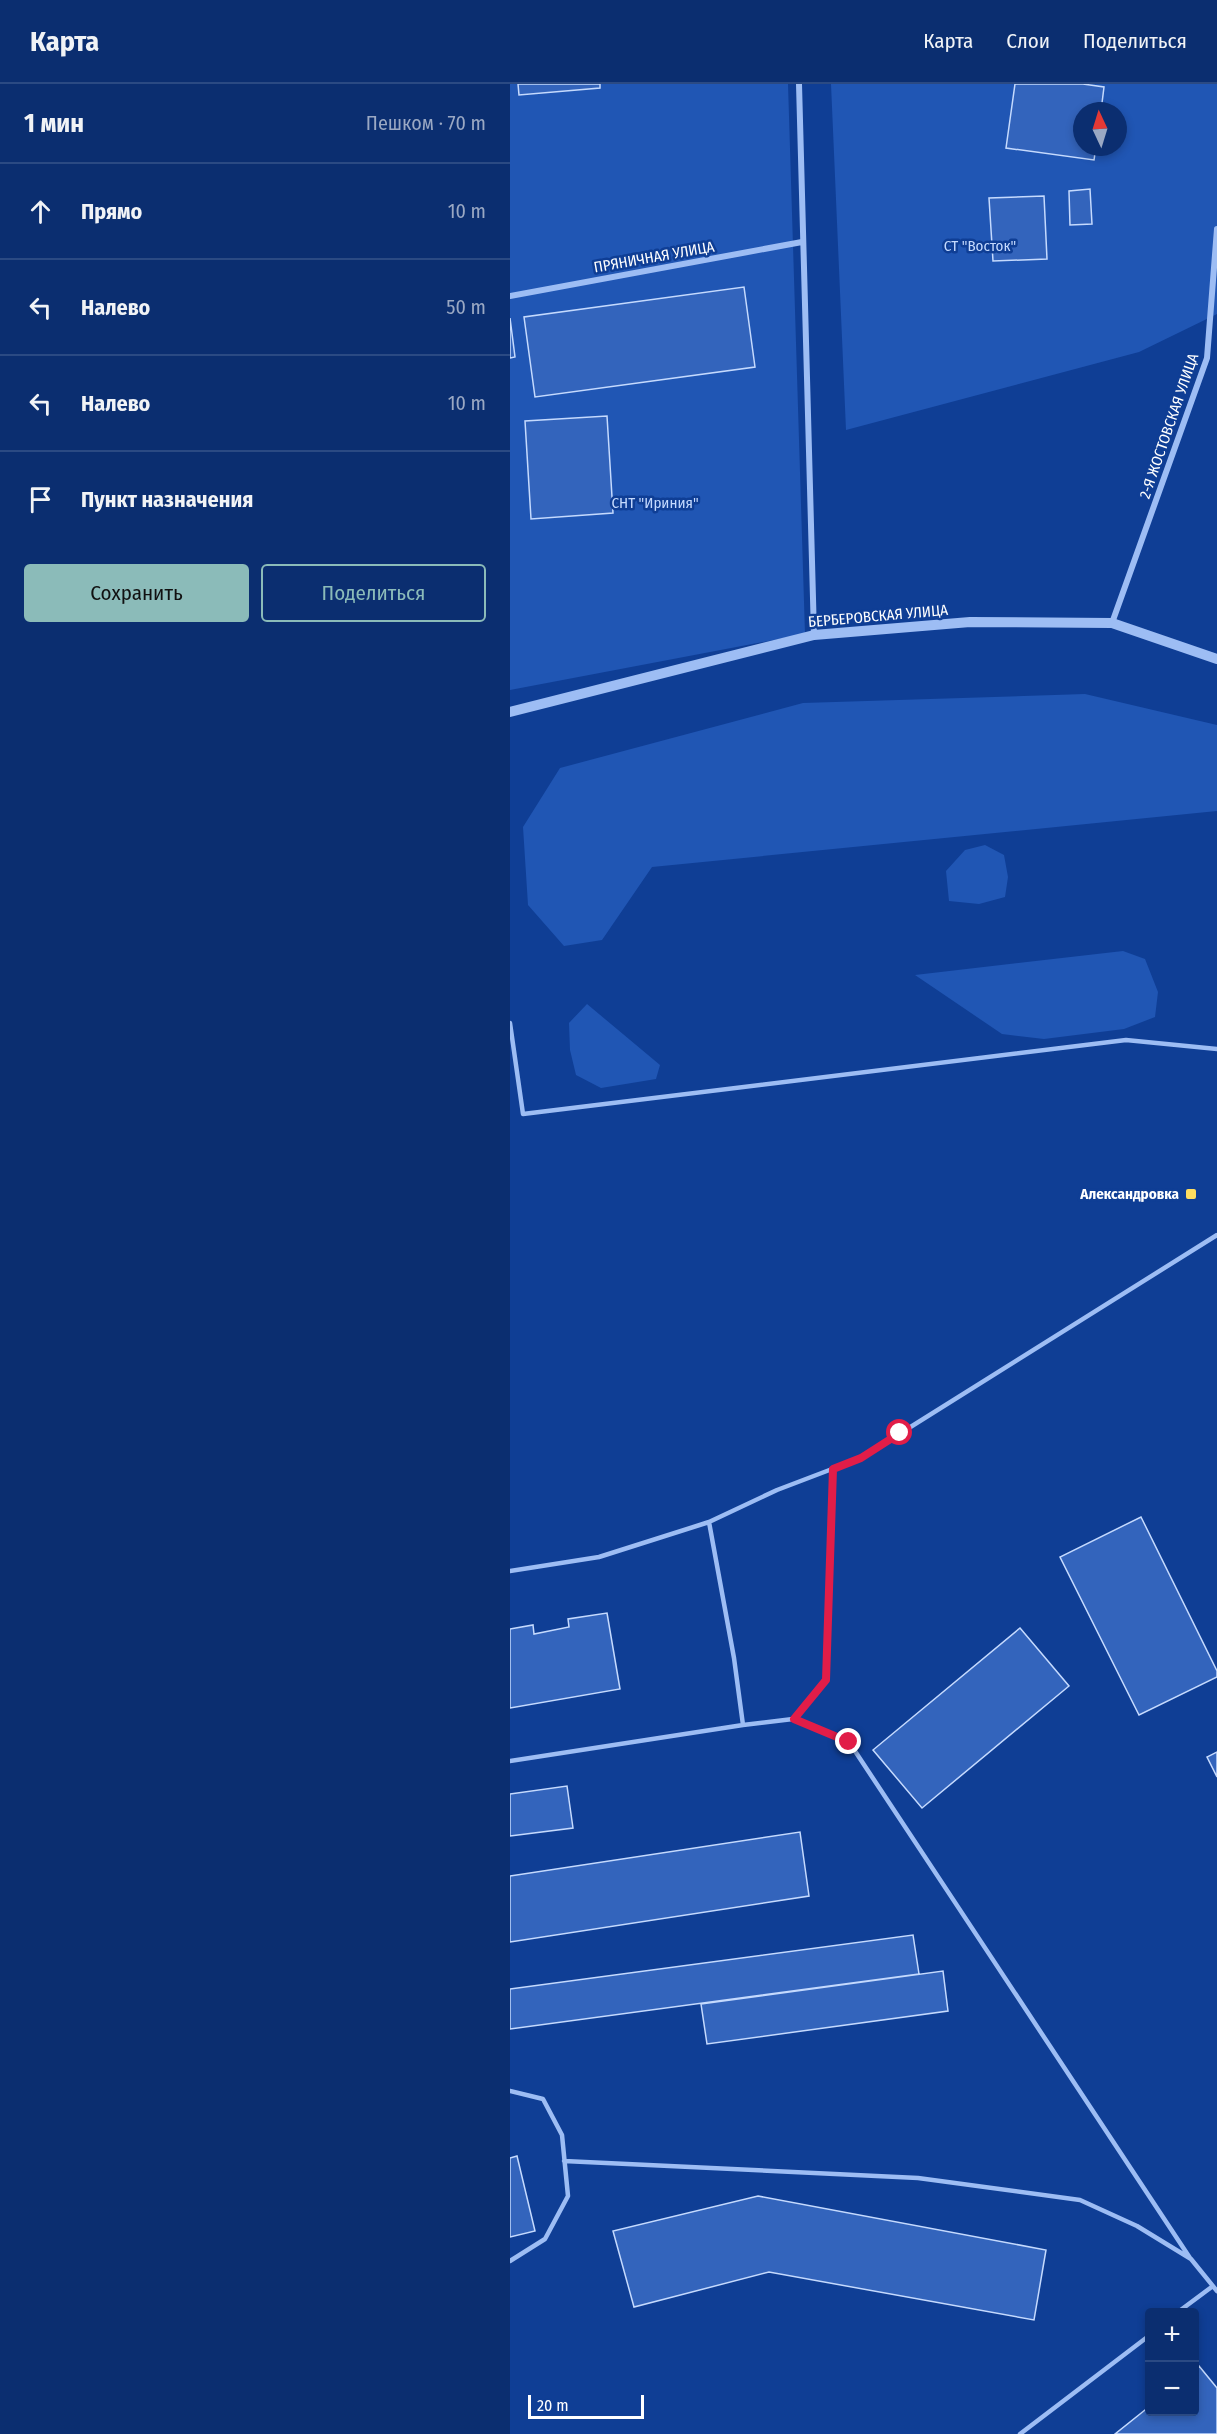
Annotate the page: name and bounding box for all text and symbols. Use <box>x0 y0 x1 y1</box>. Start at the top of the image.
text: Карта <box>30 25 99 58</box>
text: Карта <box>923 28 973 54</box>
text: Слои <box>1006 28 1050 54</box>
text: Поделиться <box>1083 28 1187 54</box>
north arrow <box>1073 102 1127 156</box>
text: 1 мин <box>24 108 84 139</box>
text: Пешком · 70 m <box>366 111 486 135</box>
icon: ahead <box>24 195 57 228</box>
text: Прямо <box>81 198 142 225</box>
text: 10 m <box>448 199 486 223</box>
park label: СТ "Восток" <box>944 237 1016 255</box>
street label: ПРЯНИЧНАЯ УЛИЦА <box>592 238 716 276</box>
icon: left <box>24 291 57 324</box>
text: Налево <box>81 294 150 321</box>
text: 50 m <box>446 295 486 319</box>
street label: 2-Я ЖОСТОВСКАЯ УЛИЦА <box>1136 351 1202 501</box>
icon: left <box>24 387 57 420</box>
text: Налево <box>81 390 150 417</box>
text: 10 m <box>448 391 486 415</box>
icon: arrive <box>24 483 57 516</box>
text: Пункт назначения <box>81 486 253 513</box>
park label: СНТ "Ириния" <box>611 494 699 512</box>
button: Сохранить <box>24 564 249 622</box>
button: Поделиться <box>261 564 486 622</box>
street label: БЕРБЕРОВСКАЯ УЛИЦА <box>807 601 949 631</box>
place label: Александровка <box>1079 1185 1180 1203</box>
marker: Александровка <box>1184 1187 1198 1201</box>
route start <box>886 1419 912 1445</box>
route end <box>835 1728 861 1754</box>
map controls <box>1145 2308 1199 2416</box>
button: + <box>1145 2308 1199 2362</box>
button: − <box>1145 2362 1199 2416</box>
scale bar <box>528 2392 644 2420</box>
text: 20 m <box>537 2396 568 2415</box>

